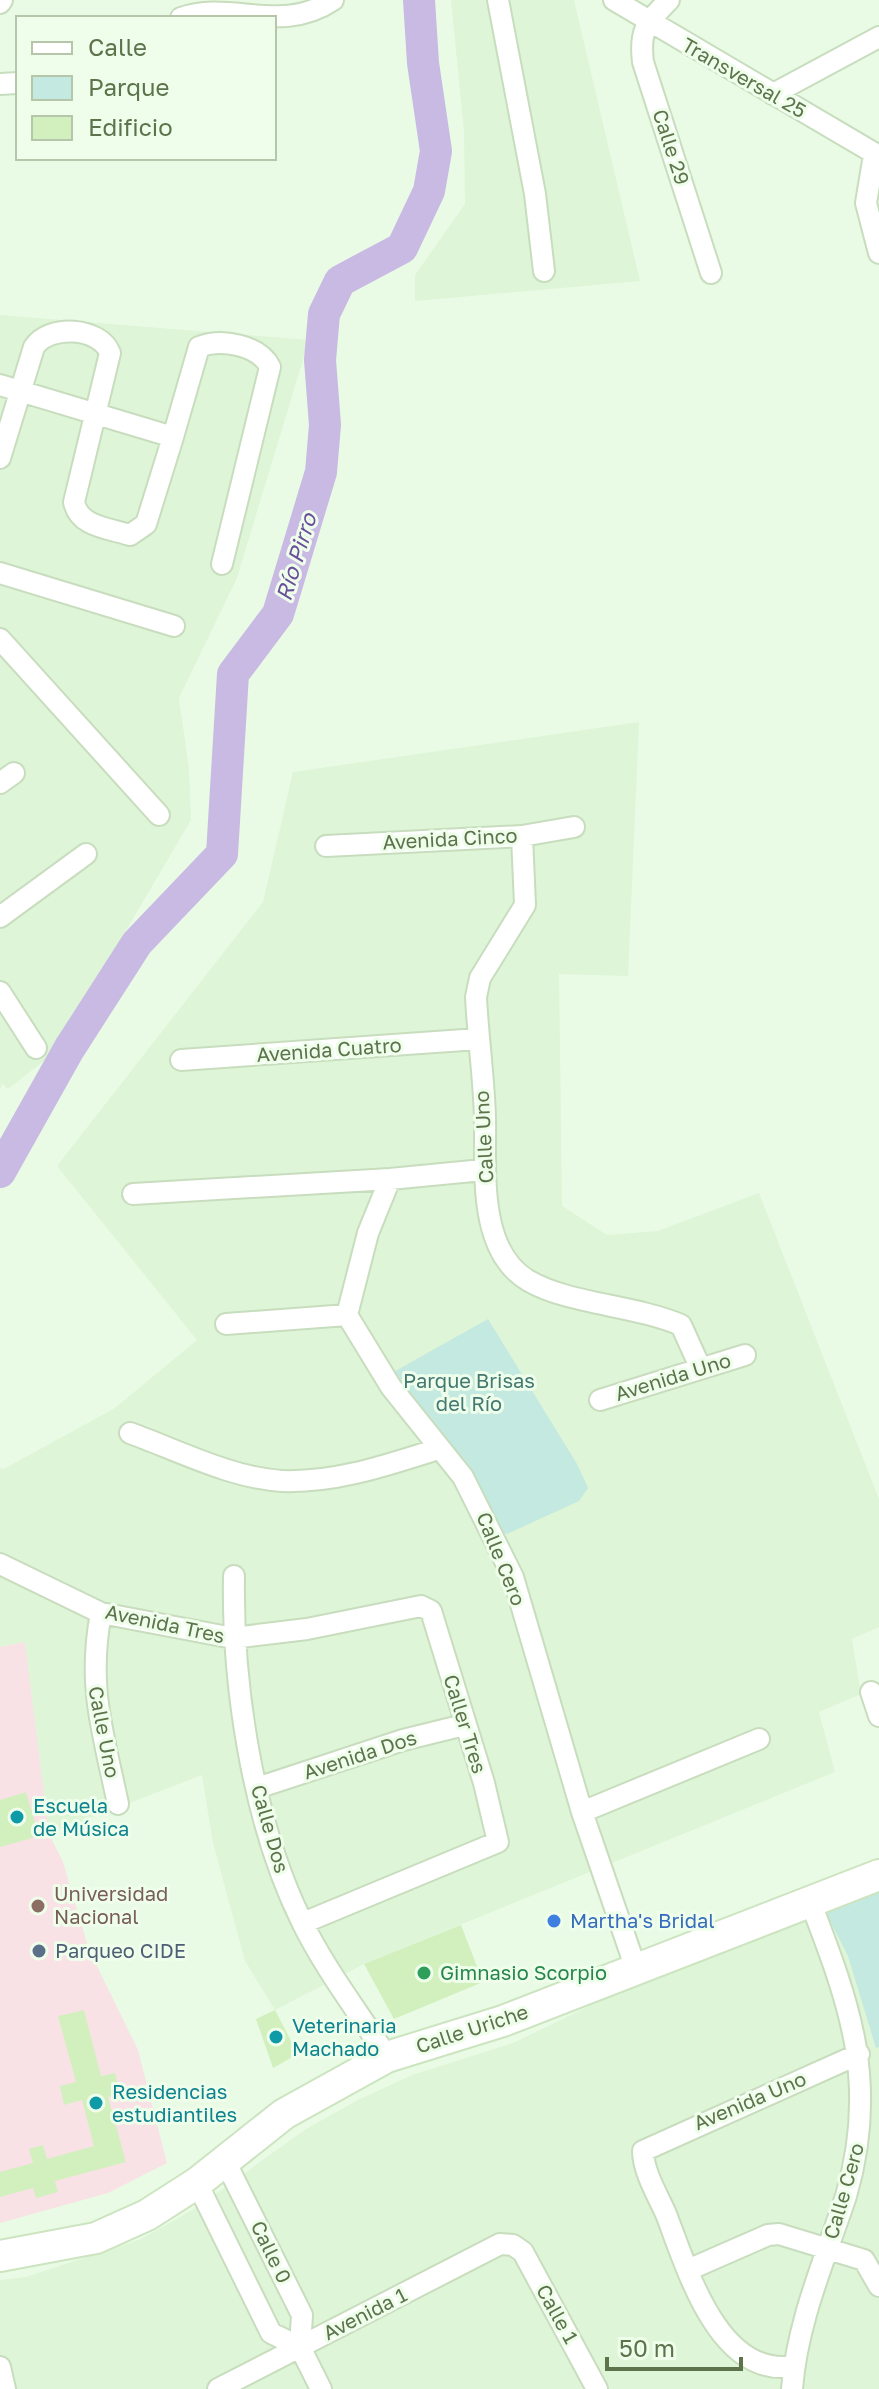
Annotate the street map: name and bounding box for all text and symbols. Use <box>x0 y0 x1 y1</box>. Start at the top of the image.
legend <box>16 16 276 160</box>
text: Calle <box>88 32 147 61</box>
street label: Transversal 25 <box>678 32 811 122</box>
text: Parque <box>88 72 169 101</box>
street label: Calle 29 <box>649 106 695 187</box>
text: Edificio <box>88 112 173 141</box>
water label: Río Pirro <box>269 508 322 604</box>
street label: Avenida Cinco <box>382 822 518 854</box>
street label: Avenida Cuatro <box>256 1032 402 1066</box>
street label: Calle Uno <box>469 1090 497 1184</box>
street label: Avenida Uno <box>612 1347 733 1405</box>
park label: Parque Brisas del Río <box>403 1368 535 1415</box>
street label: Calle Cero <box>472 1508 532 1609</box>
street label: Avenida Tres <box>103 1599 227 1647</box>
street label: Caller Tres <box>440 1671 492 1776</box>
street label: Calle Uno <box>84 1684 126 1780</box>
street label: Avenida Dos <box>300 1724 419 1784</box>
street label: Calle Dos <box>247 1782 295 1876</box>
place label: Escuela de Música <box>33 1793 129 1840</box>
marker: Escuela de Música <box>8 1808 26 1826</box>
place label: Universidad Nacional <box>54 1881 168 1928</box>
marker: Universidad Nacional <box>29 1897 47 1915</box>
place label: Martha's Bridal <box>570 1908 715 1932</box>
marker: Martha's Bridal <box>545 1912 563 1930</box>
place label: Parqueo CIDE <box>55 1938 186 1962</box>
marker: Parqueo CIDE <box>30 1942 48 1960</box>
place label: Gimnasio Scorpio <box>440 1960 607 1984</box>
marker: Gimnasio Scorpio <box>415 1964 433 1982</box>
street label: Calle Uriche <box>413 1999 531 2057</box>
place label: Veterinaria Machado <box>292 2013 397 2060</box>
marker: Veterinaria Machado <box>267 2028 285 2046</box>
street label: Avenida Uno <box>690 2066 809 2135</box>
place label: Residencias estudiantiles <box>112 2079 237 2126</box>
marker: Residencias estudiantiles <box>87 2094 105 2112</box>
street label: Calle Cero <box>818 2140 868 2242</box>
street label: Calle 0 <box>247 2216 297 2287</box>
street label: Calle 1 <box>532 2280 584 2347</box>
street label: Avenida 1 <box>319 2282 411 2344</box>
scale bar <box>607 2321 741 2371</box>
text: 50 m <box>619 2333 675 2362</box>

